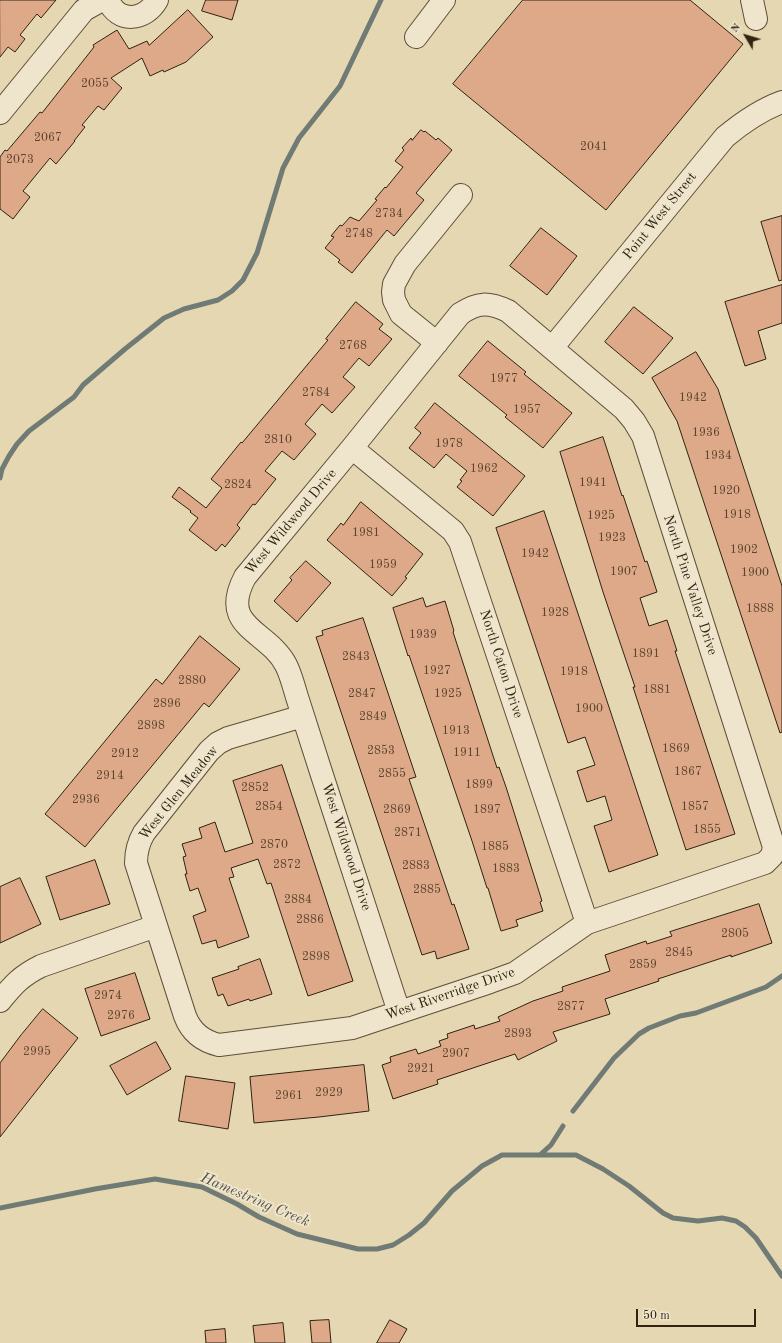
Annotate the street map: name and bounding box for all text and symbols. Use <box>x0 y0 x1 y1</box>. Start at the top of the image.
north arrow <box>726 16 766 56</box>
text: N <box>729 22 743 35</box>
house number: 2055 <box>81 77 109 91</box>
house number: 2067 <box>34 131 62 145</box>
house number: 2041 <box>580 140 608 154</box>
house number: 2073 <box>6 153 34 167</box>
street label: Point West Street <box>620 169 700 263</box>
house number: 2734 <box>375 207 403 221</box>
house number: 2748 <box>345 227 373 241</box>
house number: 2768 <box>339 339 367 353</box>
house number: 1977 <box>490 372 518 386</box>
house number: 2784 <box>302 386 330 400</box>
house number: 1942 <box>679 391 707 405</box>
house number: 1957 <box>513 403 541 417</box>
house number: 1936 <box>692 426 720 440</box>
house number: 2810 <box>264 433 292 447</box>
house number: 1978 <box>435 437 463 451</box>
house number: 1934 <box>704 449 732 463</box>
house number: 1962 <box>470 462 498 476</box>
street label: West Wildwood Drive <box>242 466 340 578</box>
house number: 1941 <box>579 476 607 490</box>
house number: 2824 <box>224 478 252 492</box>
house number: 1920 <box>712 484 740 498</box>
house number: 1918 <box>723 508 751 522</box>
house number: 1925 <box>587 509 615 523</box>
street label: North Pine Valley Drive <box>659 513 721 657</box>
house number: 1981 <box>352 526 380 540</box>
house number: 1923 <box>598 531 626 545</box>
house number: 1902 <box>730 543 758 557</box>
house number: 1942 <box>521 547 549 561</box>
house number: 1959 <box>369 558 397 572</box>
house number: 1907 <box>610 565 638 579</box>
house number: 1900 <box>741 566 769 580</box>
house number: 1888 <box>746 602 774 616</box>
house number: 1928 <box>541 606 569 620</box>
street label: North Caton Drive <box>476 608 526 720</box>
house number: 1939 <box>409 628 437 642</box>
house number: 1891 <box>632 647 660 661</box>
house number: 2843 <box>342 650 370 664</box>
house number: 1927 <box>423 664 451 678</box>
house number: 1918 <box>560 665 588 679</box>
house number: 2880 <box>178 674 206 688</box>
house number: 1881 <box>643 683 671 697</box>
house number: 2847 <box>348 687 376 701</box>
house number: 1925 <box>434 687 462 701</box>
house number: 2896 <box>153 697 181 711</box>
house number: 1900 <box>575 702 603 716</box>
house number: 2849 <box>359 710 387 724</box>
house number: 2898 <box>137 719 165 733</box>
house number: 1913 <box>442 724 470 738</box>
street label: West Glen Meadow <box>136 742 222 844</box>
house number: 1869 <box>662 742 690 756</box>
house number: 2853 <box>367 744 395 758</box>
house number: 1911 <box>453 746 481 760</box>
house number: 2912 <box>111 747 139 761</box>
house number: 1867 <box>674 765 702 779</box>
house number: 2855 <box>378 767 406 781</box>
house number: 2914 <box>96 769 124 783</box>
house number: 1899 <box>465 778 493 792</box>
house number: 2852 <box>241 781 269 795</box>
street label: West Wildwood Drive <box>317 781 375 913</box>
house number: 2936 <box>72 793 100 807</box>
house number: 2854 <box>255 800 283 814</box>
house number: 1857 <box>681 800 709 814</box>
house number: 2869 <box>383 803 411 817</box>
house number: 1897 <box>473 803 501 817</box>
house number: 1855 <box>693 823 721 837</box>
house number: 2871 <box>394 826 422 840</box>
house number: 2870 <box>260 838 288 852</box>
house number: 1885 <box>481 840 509 854</box>
house number: 2872 <box>273 858 301 872</box>
house number: 2883 <box>402 859 430 873</box>
house number: 1883 <box>492 862 520 876</box>
house number: 2885 <box>413 883 441 897</box>
house number: 2884 <box>284 893 312 907</box>
house number: 2886 <box>296 913 324 927</box>
house number: 2805 <box>721 927 749 941</box>
house number: 2845 <box>665 946 693 960</box>
house number: 2898 <box>302 950 330 964</box>
house number: 2859 <box>629 958 657 972</box>
street label: West Riverridge Drive <box>383 964 517 1024</box>
house number: 2974 <box>94 989 122 1003</box>
house number: 2877 <box>557 1000 585 1014</box>
house number: 2976 <box>107 1009 135 1023</box>
house number: 2893 <box>504 1027 532 1041</box>
house number: 2995 <box>23 1045 51 1059</box>
house number: 2907 <box>442 1047 470 1061</box>
house number: 2921 <box>407 1062 435 1076</box>
house number: 2929 <box>315 1086 343 1100</box>
house number: 2961 <box>275 1089 303 1103</box>
water label: Hamestring Creek <box>198 1169 312 1231</box>
scale bar <box>638 1301 758 1327</box>
text: 50 m <box>643 1310 670 1322</box>

